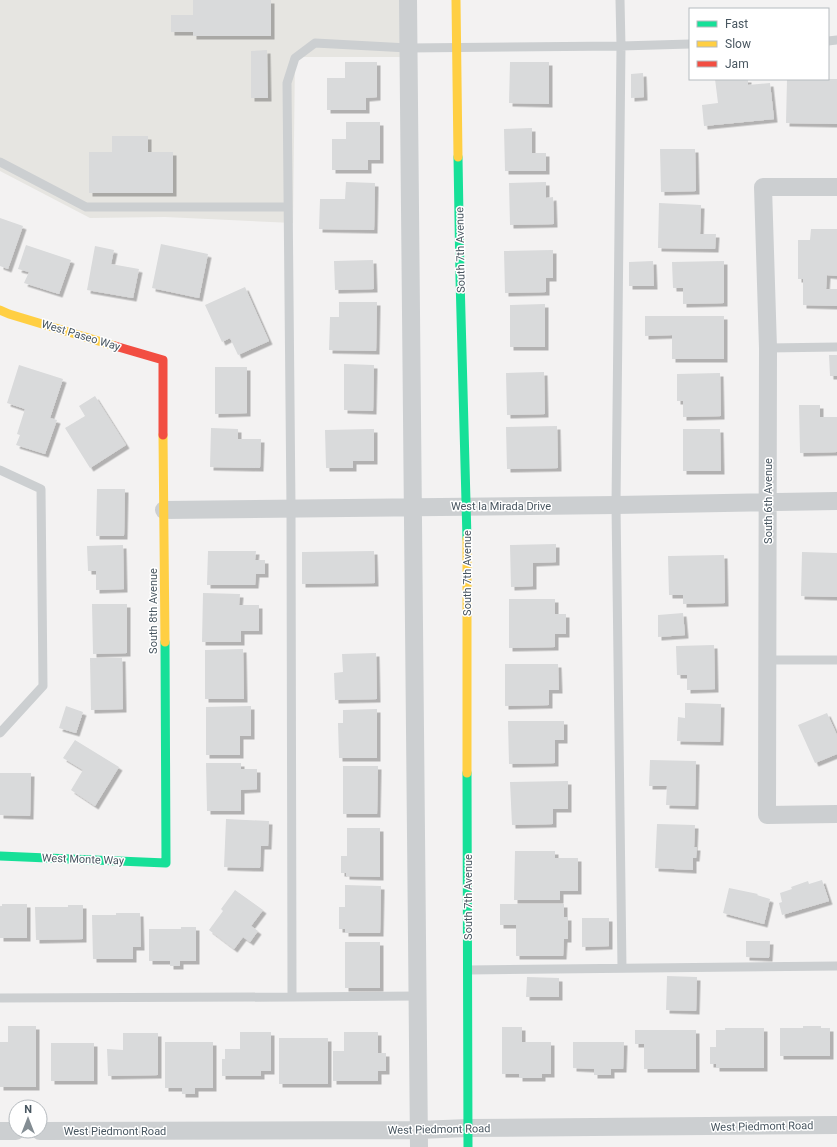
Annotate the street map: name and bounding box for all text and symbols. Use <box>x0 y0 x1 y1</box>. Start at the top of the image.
legend <box>689 8 829 80</box>
text: Fast <box>725 17 748 31</box>
text: Slow <box>725 37 751 51</box>
text: Jam <box>725 57 749 71</box>
street label: South 7th Avenue <box>453 207 468 293</box>
street label: West Paseo Way <box>40 317 122 354</box>
street label: South 6th Avenue <box>762 458 775 544</box>
street label: West la Mirada Drive <box>451 500 551 513</box>
street label: South 7th Avenue <box>461 530 474 616</box>
street label: South 8th Avenue <box>147 568 160 654</box>
street label: West Monte Way <box>42 852 125 867</box>
street label: South 7th Avenue <box>462 854 475 940</box>
north arrow <box>8 1099 48 1139</box>
text: N <box>24 1103 32 1116</box>
street label: West Piedmont Road <box>711 1119 813 1134</box>
street label: West Piedmont Road <box>388 1122 490 1137</box>
street label: West Piedmont Road <box>64 1125 166 1138</box>

